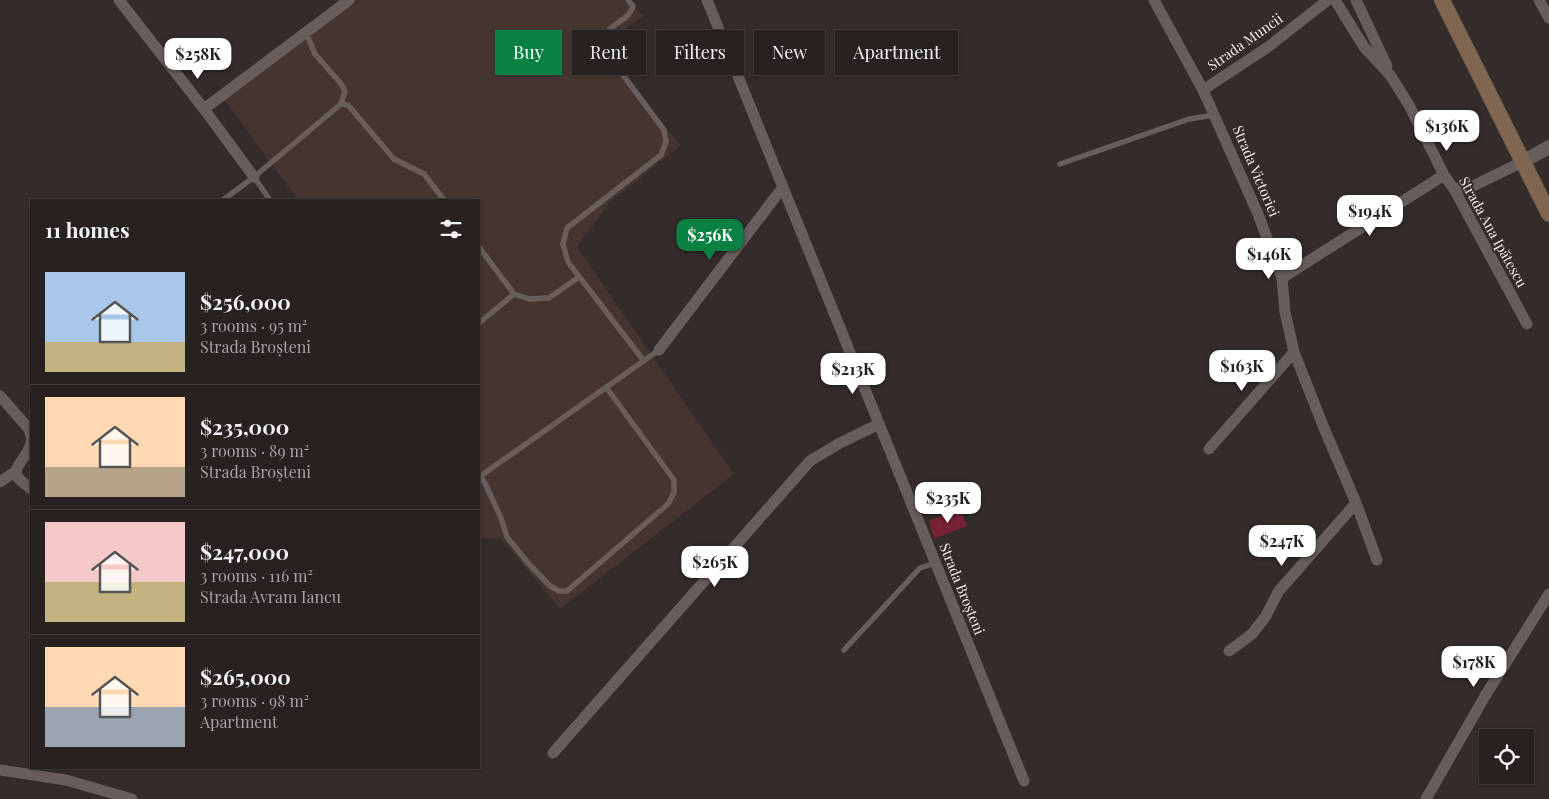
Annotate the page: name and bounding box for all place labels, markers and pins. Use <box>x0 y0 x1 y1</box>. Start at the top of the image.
pin: $258K <box>163 38 233 80</box>
pin: $136K <box>1412 110 1482 152</box>
pin: $194K <box>1335 194 1405 237</box>
pin: $256K <box>675 218 745 261</box>
pin: $146K <box>1234 238 1304 280</box>
pin: $163K <box>1207 350 1277 392</box>
pin: $213K <box>818 352 888 395</box>
pin: $235K <box>913 482 983 524</box>
pin: $247K <box>1247 524 1317 567</box>
pin: $265K <box>680 546 750 588</box>
pin: $178K <box>1439 646 1509 688</box>

